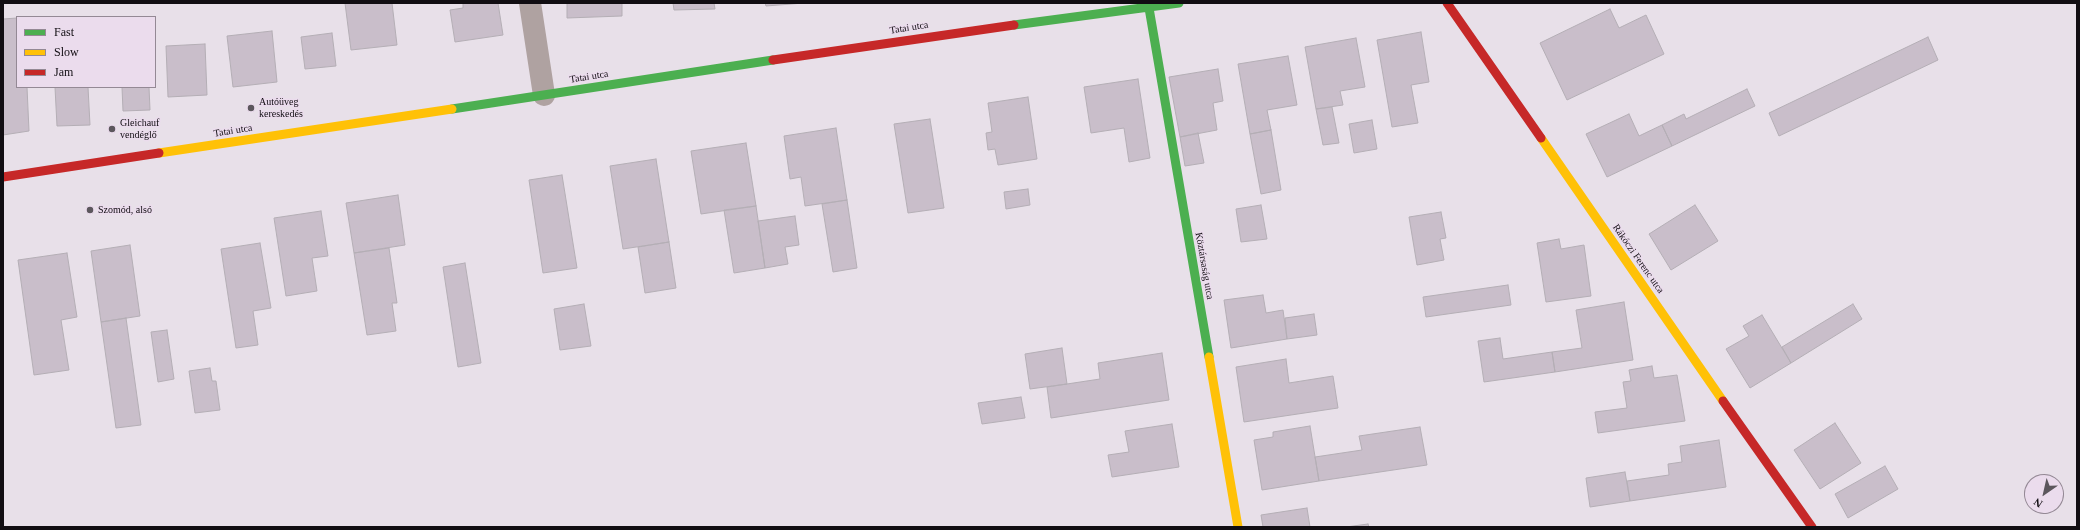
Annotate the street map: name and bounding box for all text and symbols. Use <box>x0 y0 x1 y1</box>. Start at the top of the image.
legend <box>16 16 156 88</box>
street label: Tatai utca <box>889 19 929 37</box>
text: Fast <box>54 25 74 39</box>
text: Slow <box>54 45 79 59</box>
text: Jam <box>54 65 73 79</box>
street label: Tatai utca <box>569 68 609 86</box>
place label: Autóüveg kereskedés <box>259 96 303 120</box>
marker: Autóüveg kereskedés <box>246 103 256 113</box>
place label: Gleichauf vendéglő <box>120 117 159 140</box>
street label: Tatai utca <box>213 122 253 140</box>
marker: Gleichauf vendéglő <box>107 124 117 134</box>
place label: Szomód, alsó <box>98 204 152 216</box>
marker: Szomód, alsó <box>85 205 95 215</box>
street label: Rákóczi Ferenc utca <box>1610 222 1666 296</box>
street label: Köztársaság utca <box>1192 231 1216 301</box>
north arrow <box>2024 474 2064 514</box>
text: N <box>2031 496 2045 510</box>

